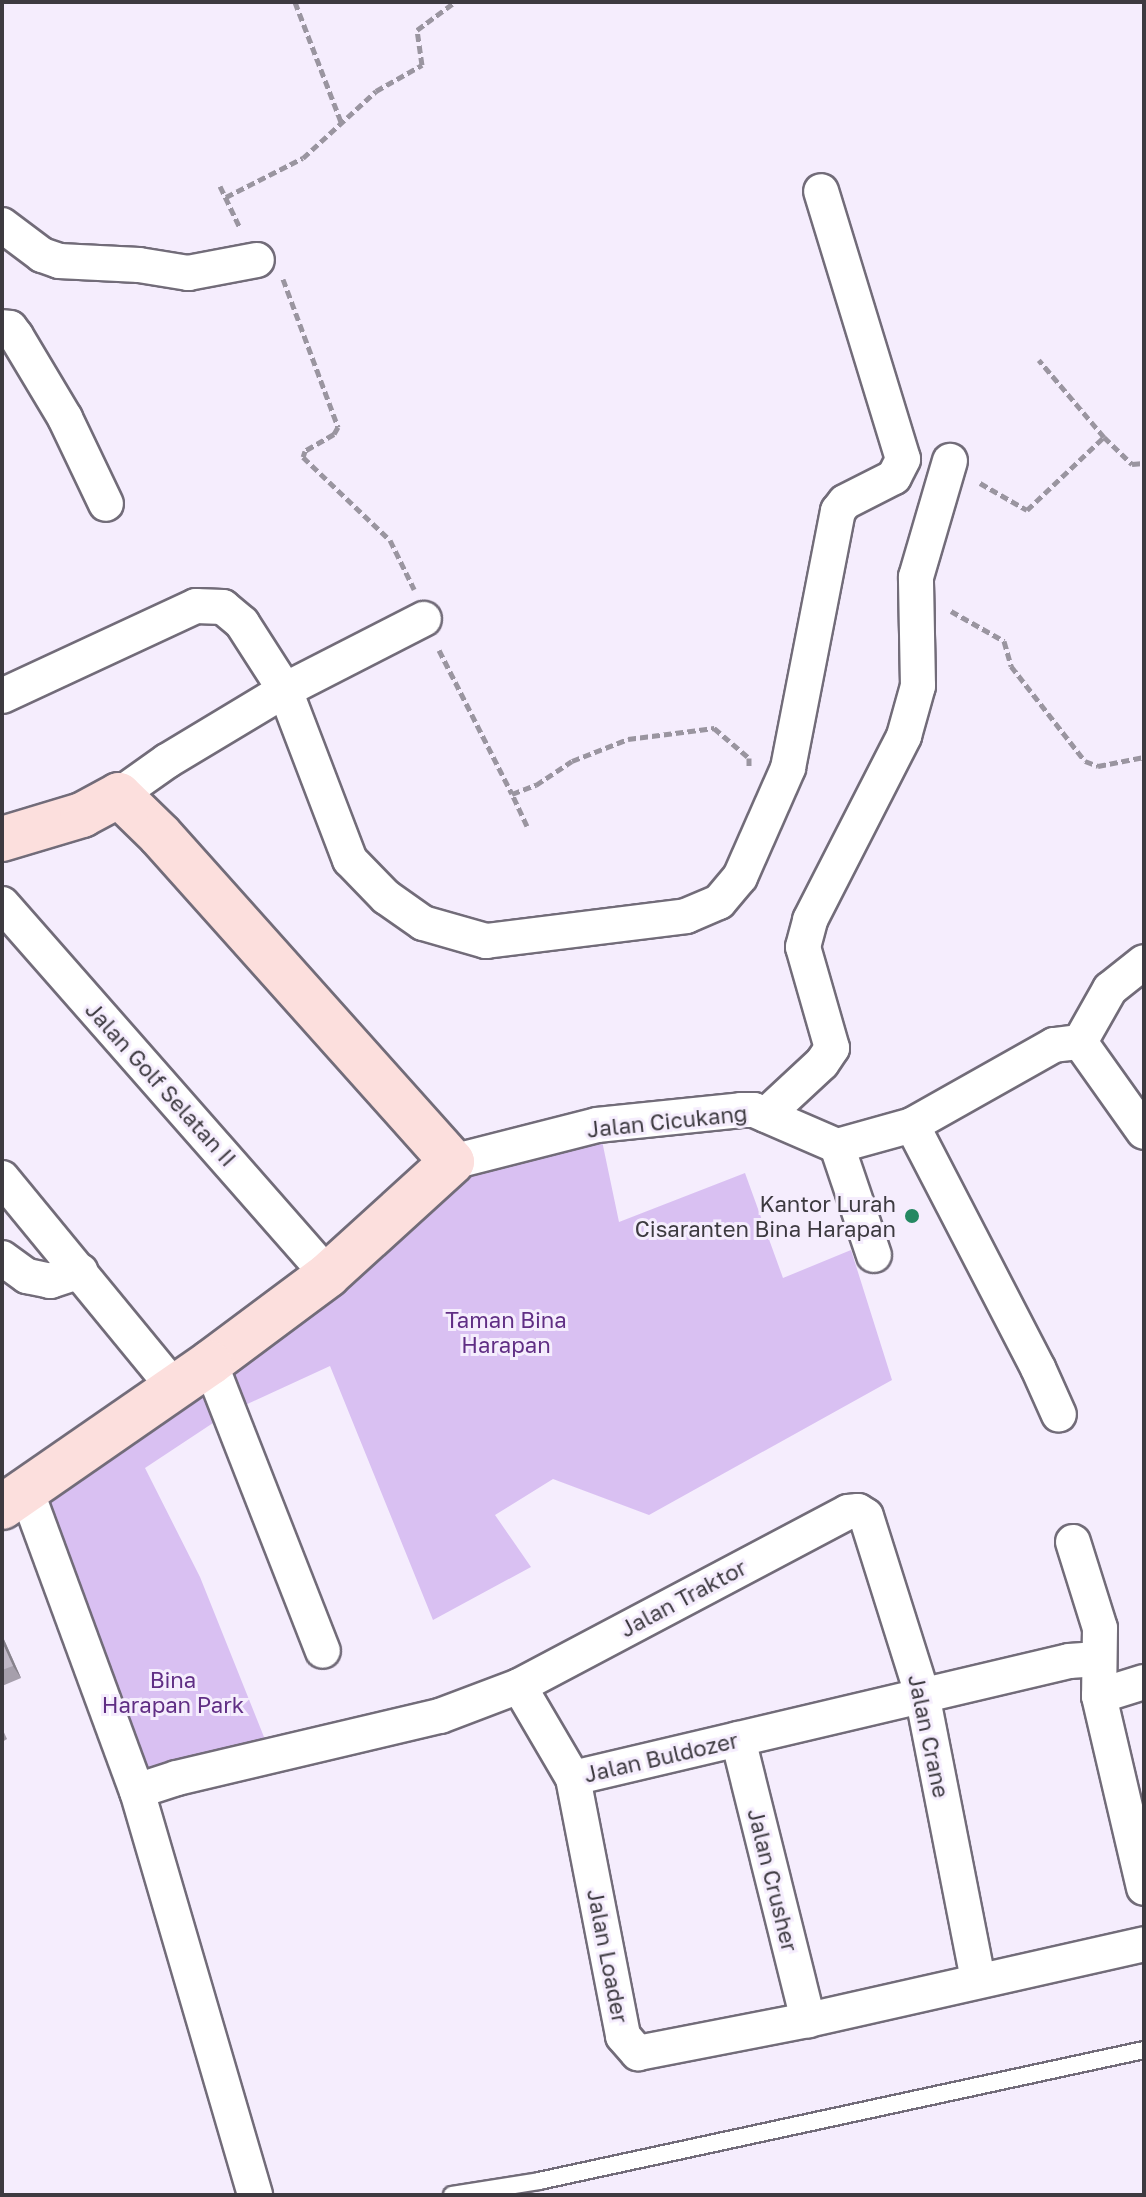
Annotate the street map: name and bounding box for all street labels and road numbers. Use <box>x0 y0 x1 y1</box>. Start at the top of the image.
street label: Jalan Golf Selatan II <box>80 996 242 1172</box>
street label: Jalan Cicukang <box>586 1099 748 1143</box>
street label: Jalan Traktor <box>615 1554 751 1642</box>
street label: Jalan Crane <box>903 1672 955 1800</box>
street label: Jalan Buldozer <box>581 1726 741 1788</box>
street label: Jalan Crusher <box>742 1806 804 1954</box>
street label: Jalan Loader <box>582 1887 634 2025</box>

